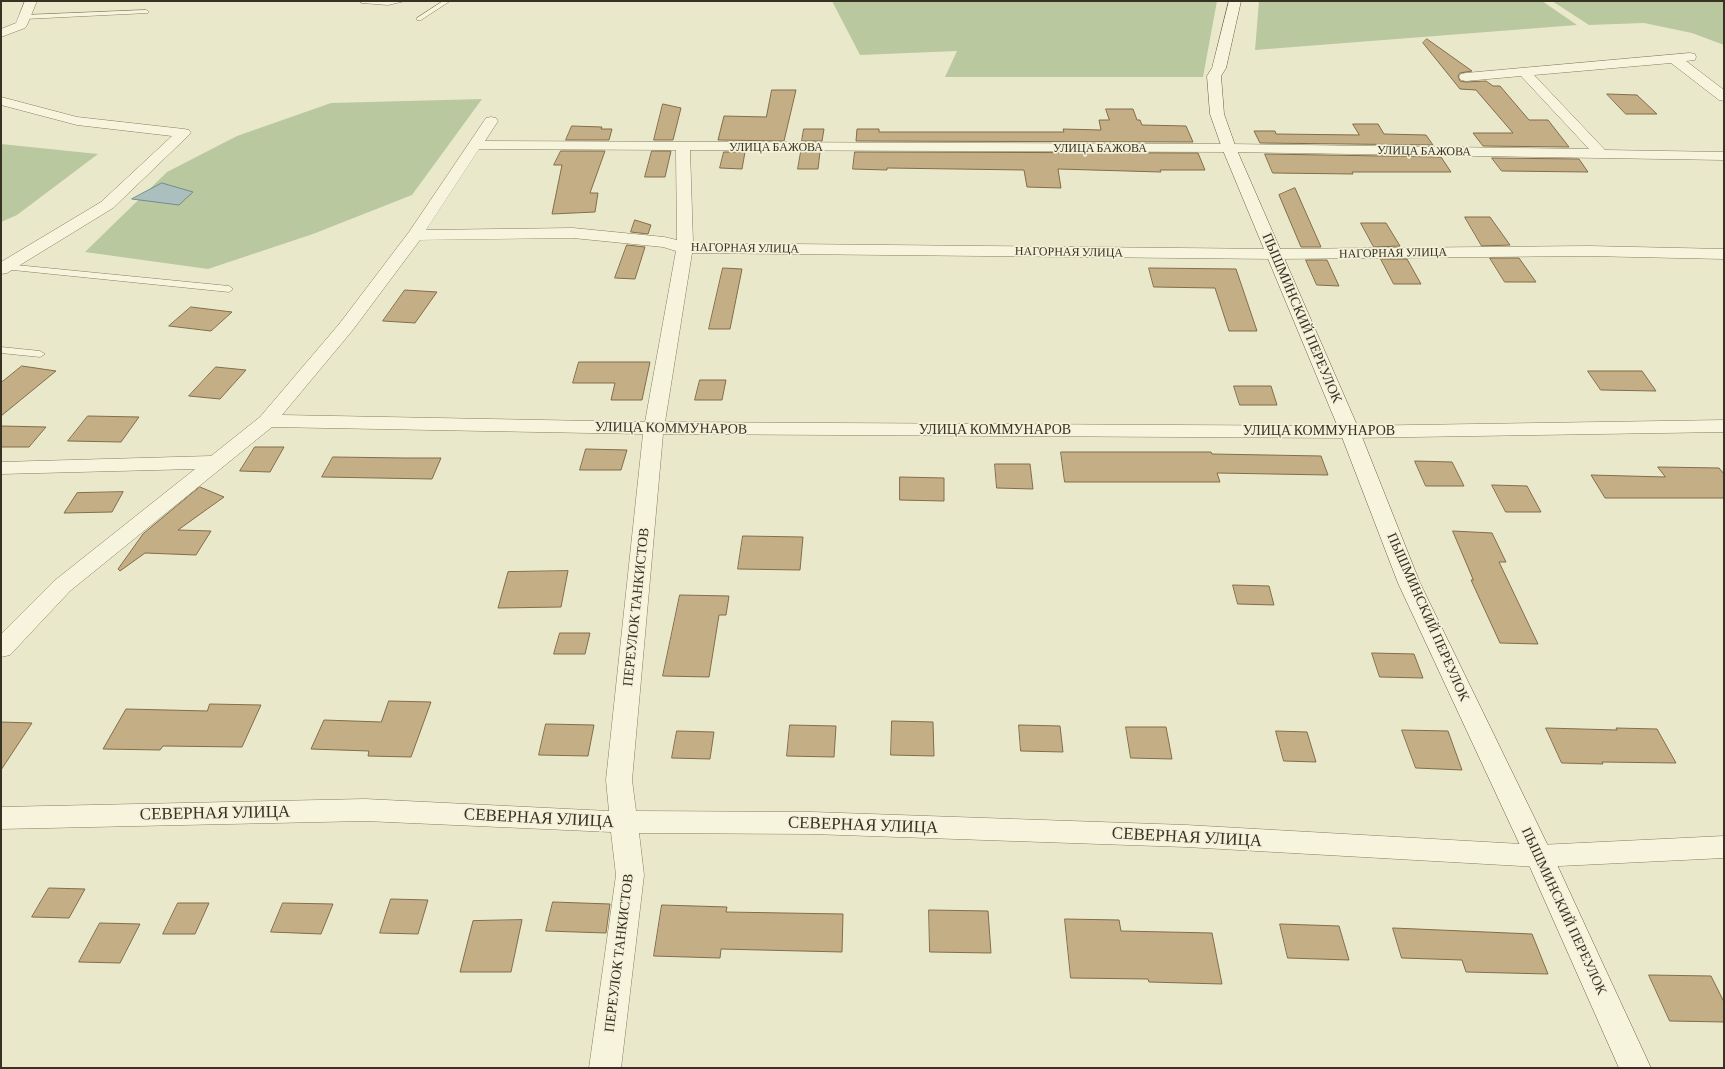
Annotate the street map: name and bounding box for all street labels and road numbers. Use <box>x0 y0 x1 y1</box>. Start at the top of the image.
street label: УЛИЦА БАЖОВА <box>729 140 823 154</box>
street label: УЛИЦА БАЖОВА <box>1053 141 1147 155</box>
street label: УЛИЦА БАЖОВА <box>1377 143 1471 159</box>
street label: ПЫШМИНСКИЙ ПЕРЕУЛОК <box>1259 231 1345 405</box>
street label: НАГОРНАЯ УЛИЦА <box>691 240 799 256</box>
street label: НАГОРНАЯ УЛИЦА <box>1015 244 1123 260</box>
street label: НАГОРНАЯ УЛИЦА <box>1339 245 1447 261</box>
street label: УЛИЦА КОММУНАРОВ <box>595 418 747 438</box>
street label: УЛИЦА КОММУНАРОВ <box>919 422 1071 438</box>
street label: УЛИЦА КОММУНАРОВ <box>1243 423 1395 439</box>
street label: ПЕРЕУЛОК ТАНКИСТОВ <box>619 527 653 687</box>
street label: ПЫШМИНСКИЙ ПЕРЕУЛОК <box>1383 530 1473 704</box>
street label: СЕВЕРНАЯ УЛИЦА <box>140 801 290 825</box>
street label: СЕВЕРНАЯ УЛИЦА <box>463 804 615 832</box>
street label: СЕВЕРНАЯ УЛИЦА <box>787 812 939 838</box>
street label: СЕВЕРНАЯ УЛИЦА <box>1111 823 1263 851</box>
street label: ПЫШМИНСКИЙ ПЕРЕУЛОК <box>1518 825 1610 997</box>
street label: ПЕРЕУЛОК ТАНКИСТОВ <box>601 873 637 1033</box>

